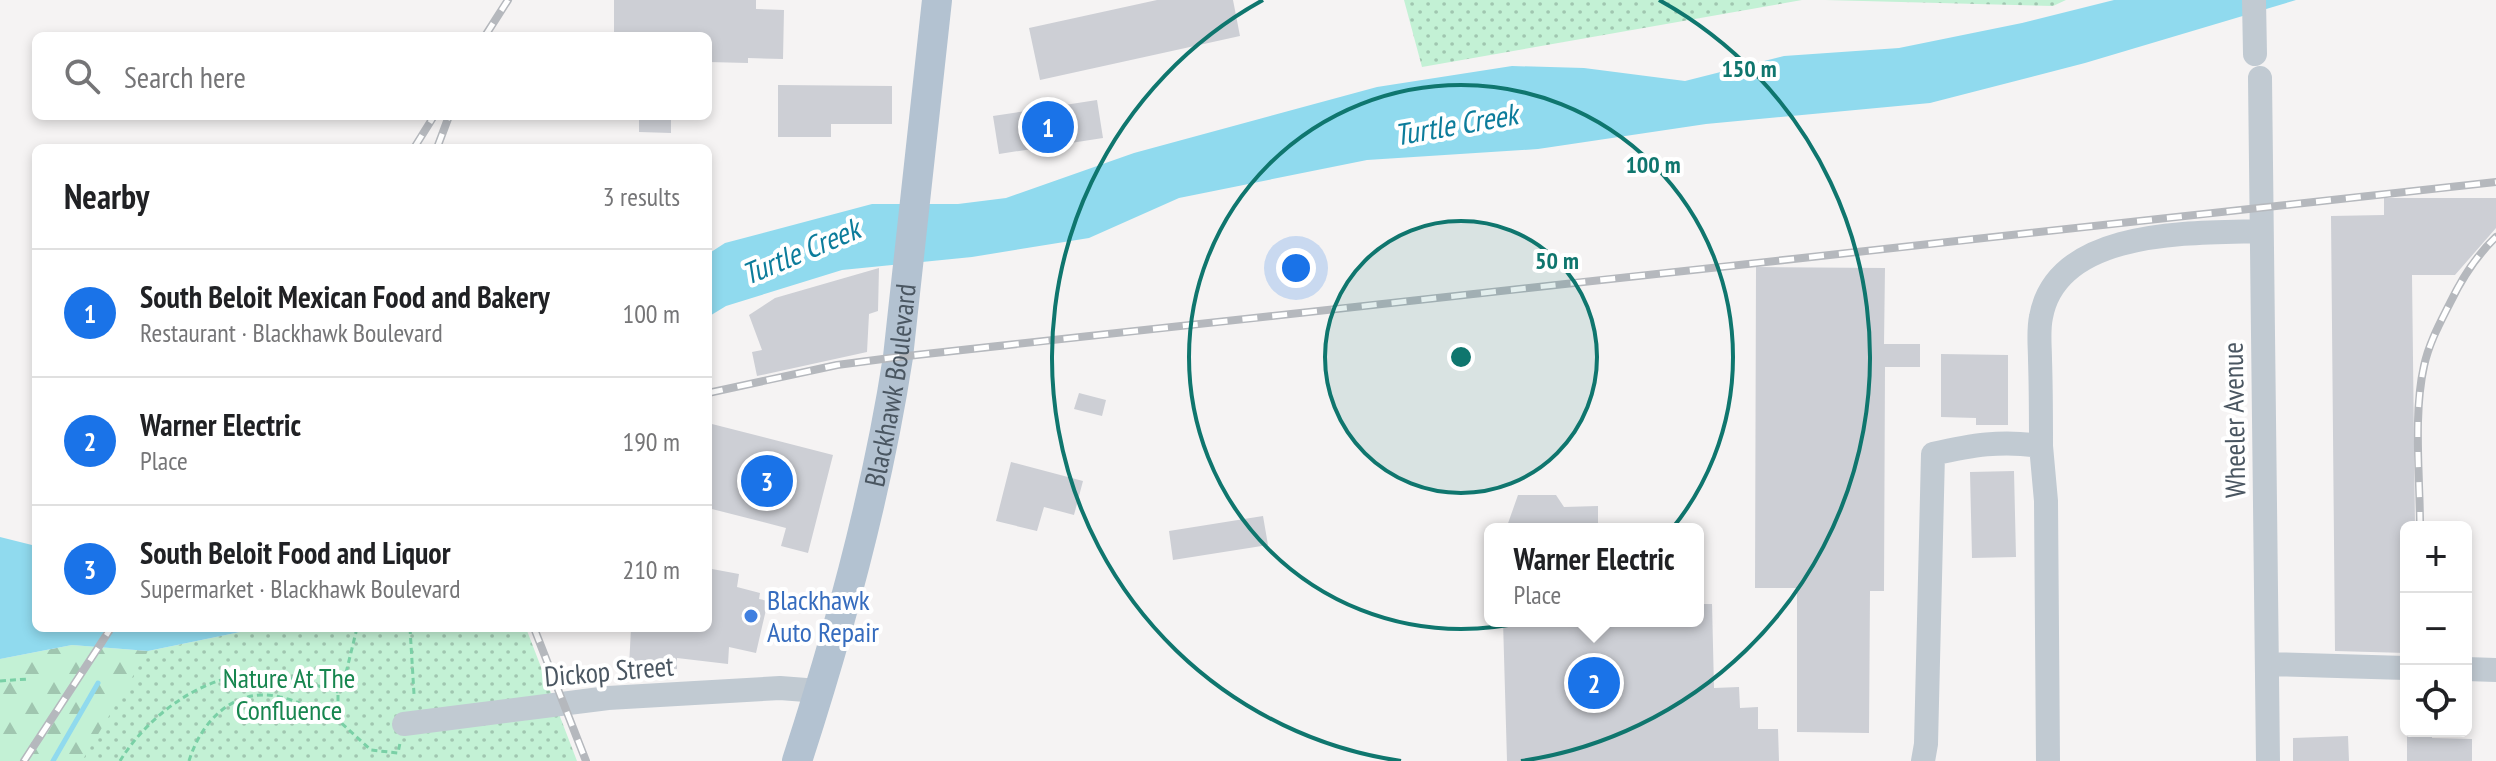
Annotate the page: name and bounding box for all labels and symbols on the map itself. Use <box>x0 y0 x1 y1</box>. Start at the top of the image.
text: 150 m <box>1721 53 1777 84</box>
water label: Turtle Creek <box>1391 93 1524 154</box>
pin: 1 <box>1022 97 1074 157</box>
text: 100 m <box>1625 149 1681 180</box>
water label: Turtle Creek <box>735 207 868 293</box>
text: 50 m <box>1535 245 1579 276</box>
your location <box>1276 248 1316 288</box>
street label: Blackhawk Boulevard <box>855 282 924 490</box>
street label: Wheeler Avenue <box>2214 342 2253 498</box>
centre of rings <box>1447 343 1475 371</box>
pin: 3 <box>741 451 793 511</box>
place label: Blackhawk Auto Repair <box>767 581 879 650</box>
marker: Blackhawk Auto Repair <box>742 607 760 625</box>
street label: Dickop Street <box>543 646 675 695</box>
pin: 2 <box>1568 653 1620 713</box>
park label: Nature At The Confluence <box>223 659 355 728</box>

